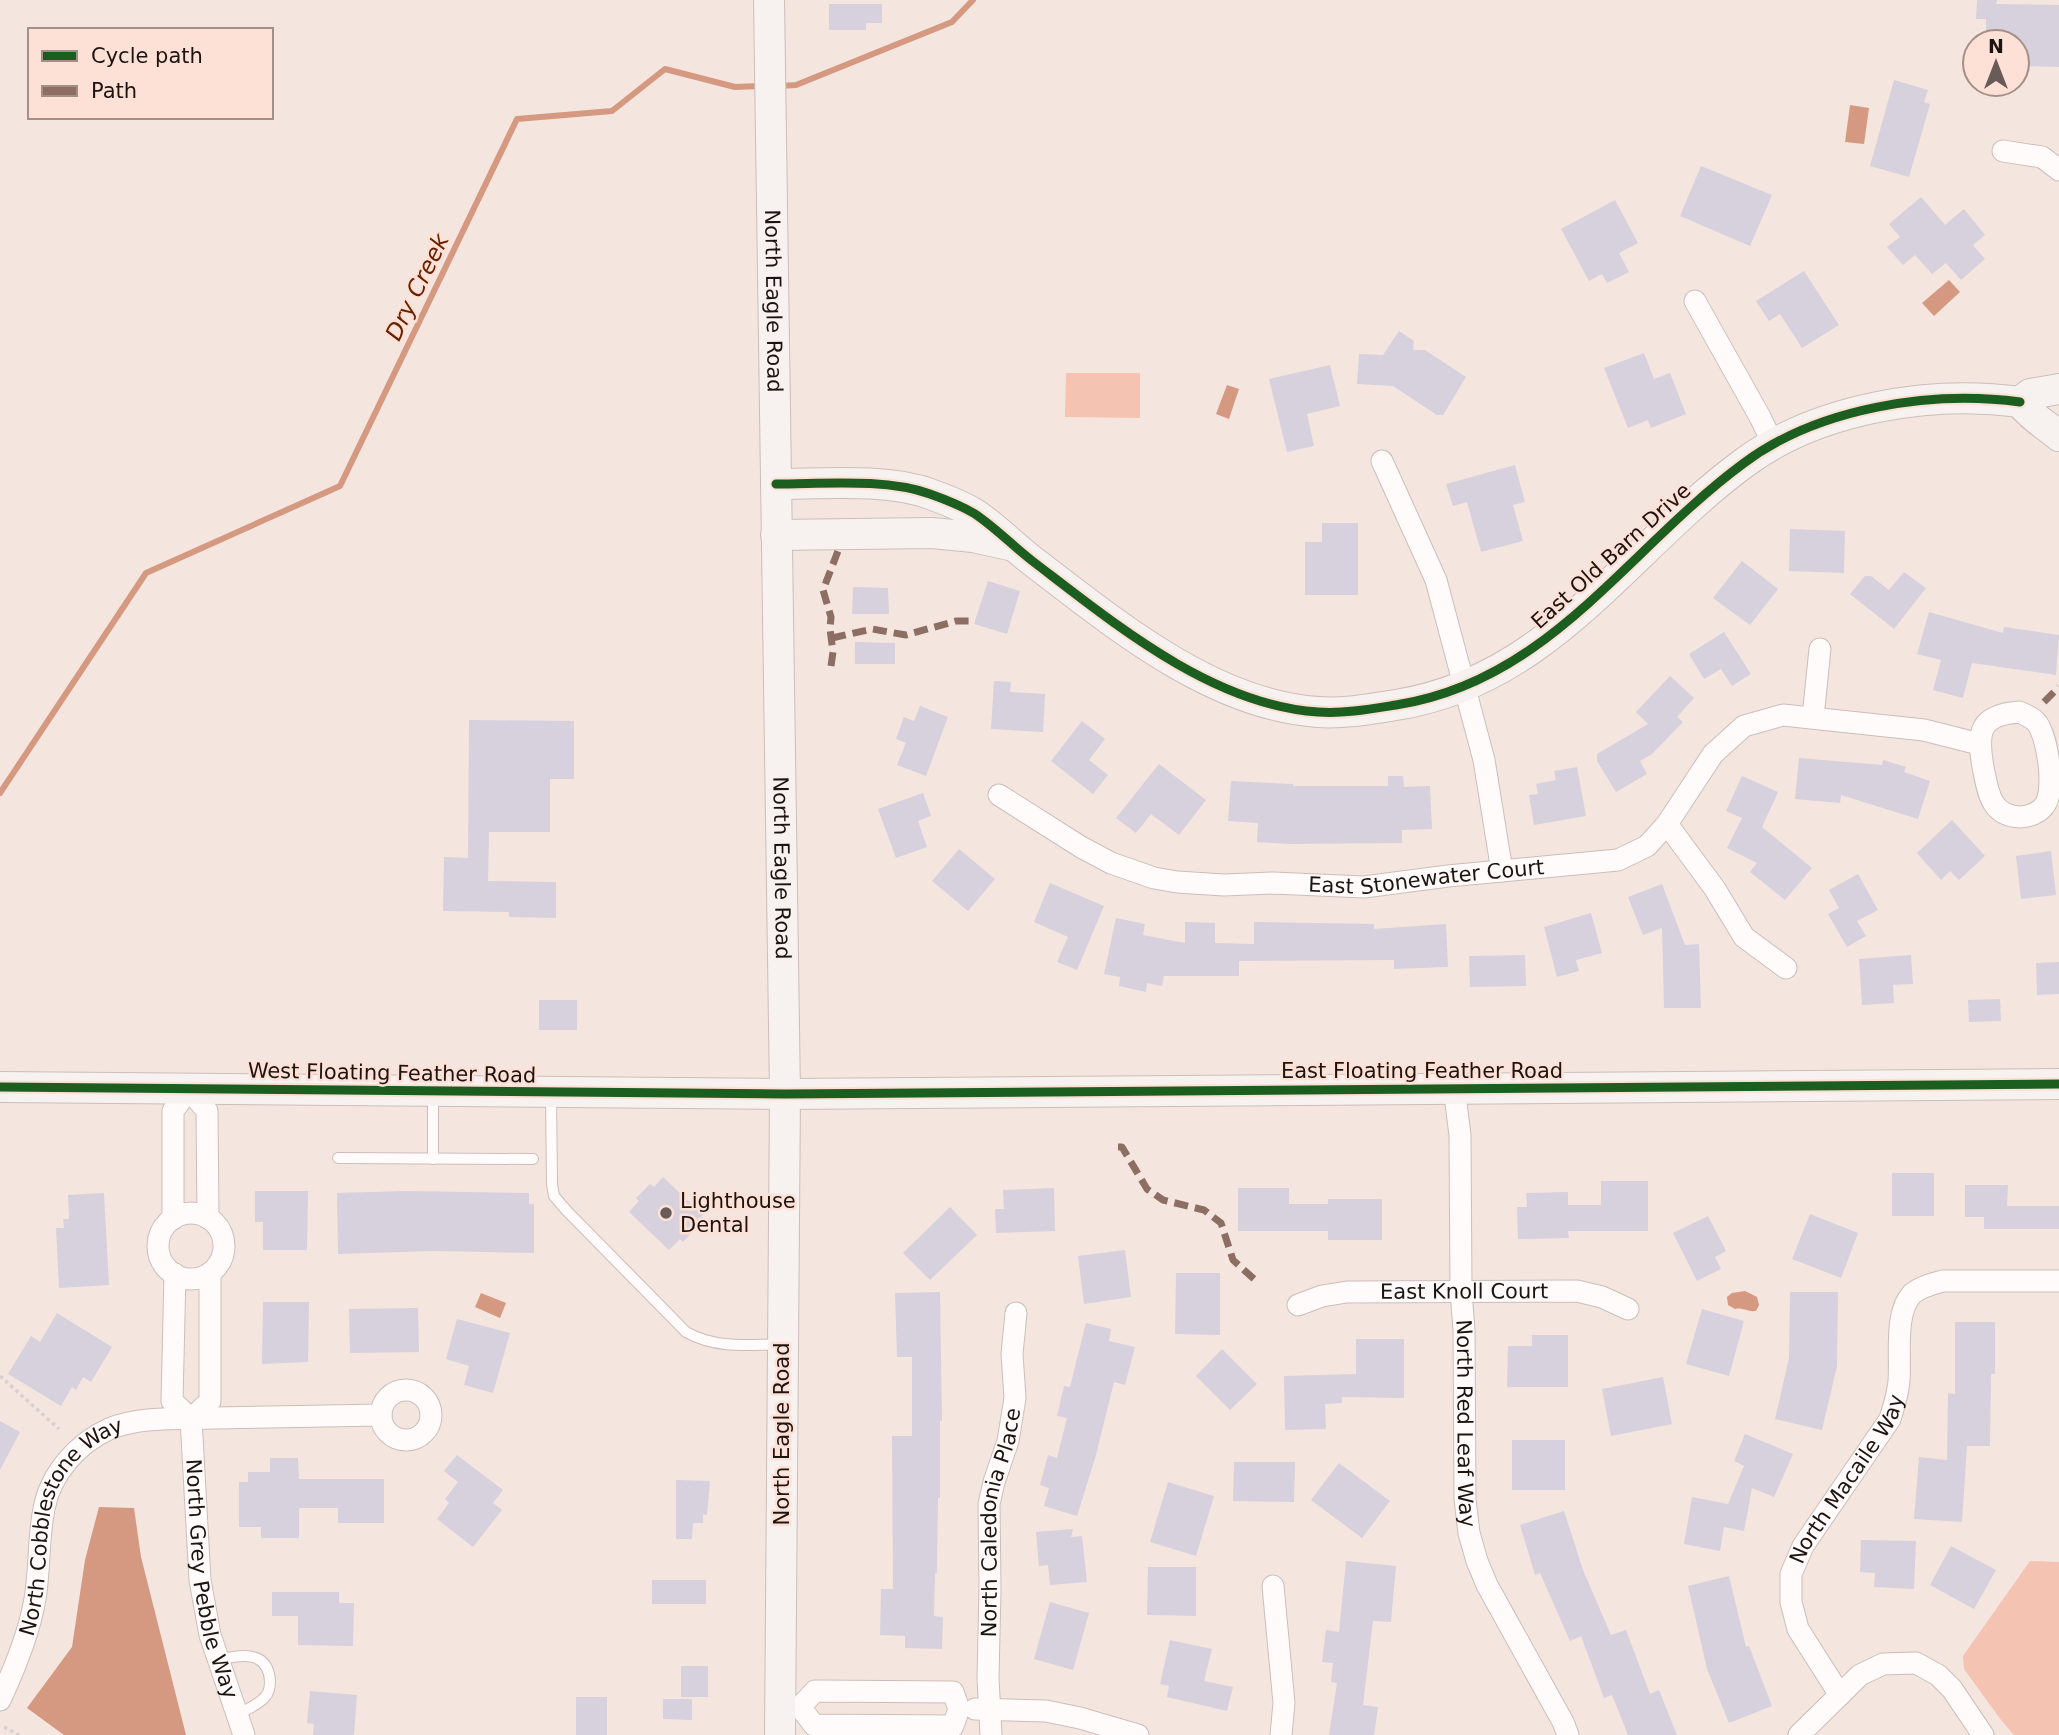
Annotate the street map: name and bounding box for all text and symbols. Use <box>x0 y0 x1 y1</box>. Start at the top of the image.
legend <box>28 28 273 119</box>
north arrow <box>1961 28 2031 98</box>
text: N <box>1988 35 2004 57</box>
text: Cycle path <box>91 44 203 68</box>
text: Path <box>91 79 137 103</box>
street label: North Eagle Road <box>760 209 787 393</box>
water label: Dry Creek <box>380 228 455 344</box>
street label: East Old Barn Drive <box>1526 478 1696 634</box>
street label: North Eagle Road <box>768 776 795 960</box>
street label: East Stonewater Court <box>1308 855 1545 899</box>
street label: West Floating Feather Road <box>248 1058 536 1088</box>
street label: East Floating Feather Road <box>1281 1059 1563 1083</box>
place label: Lighthouse Dental <box>680 1189 796 1237</box>
marker: Lighthouse Dental <box>658 1205 674 1221</box>
street label: East Knoll Court <box>1380 1279 1548 1304</box>
street label: North Red Leaf Way <box>1451 1319 1480 1529</box>
street label: North Eagle Road <box>770 1342 794 1526</box>
street label: North Macaile Way <box>1785 1392 1909 1567</box>
street label: North Caledonia Place <box>977 1406 1025 1638</box>
street label: North Cobblestone Way <box>15 1413 125 1639</box>
street label: North Grey Pebble Way <box>181 1458 243 1702</box>

